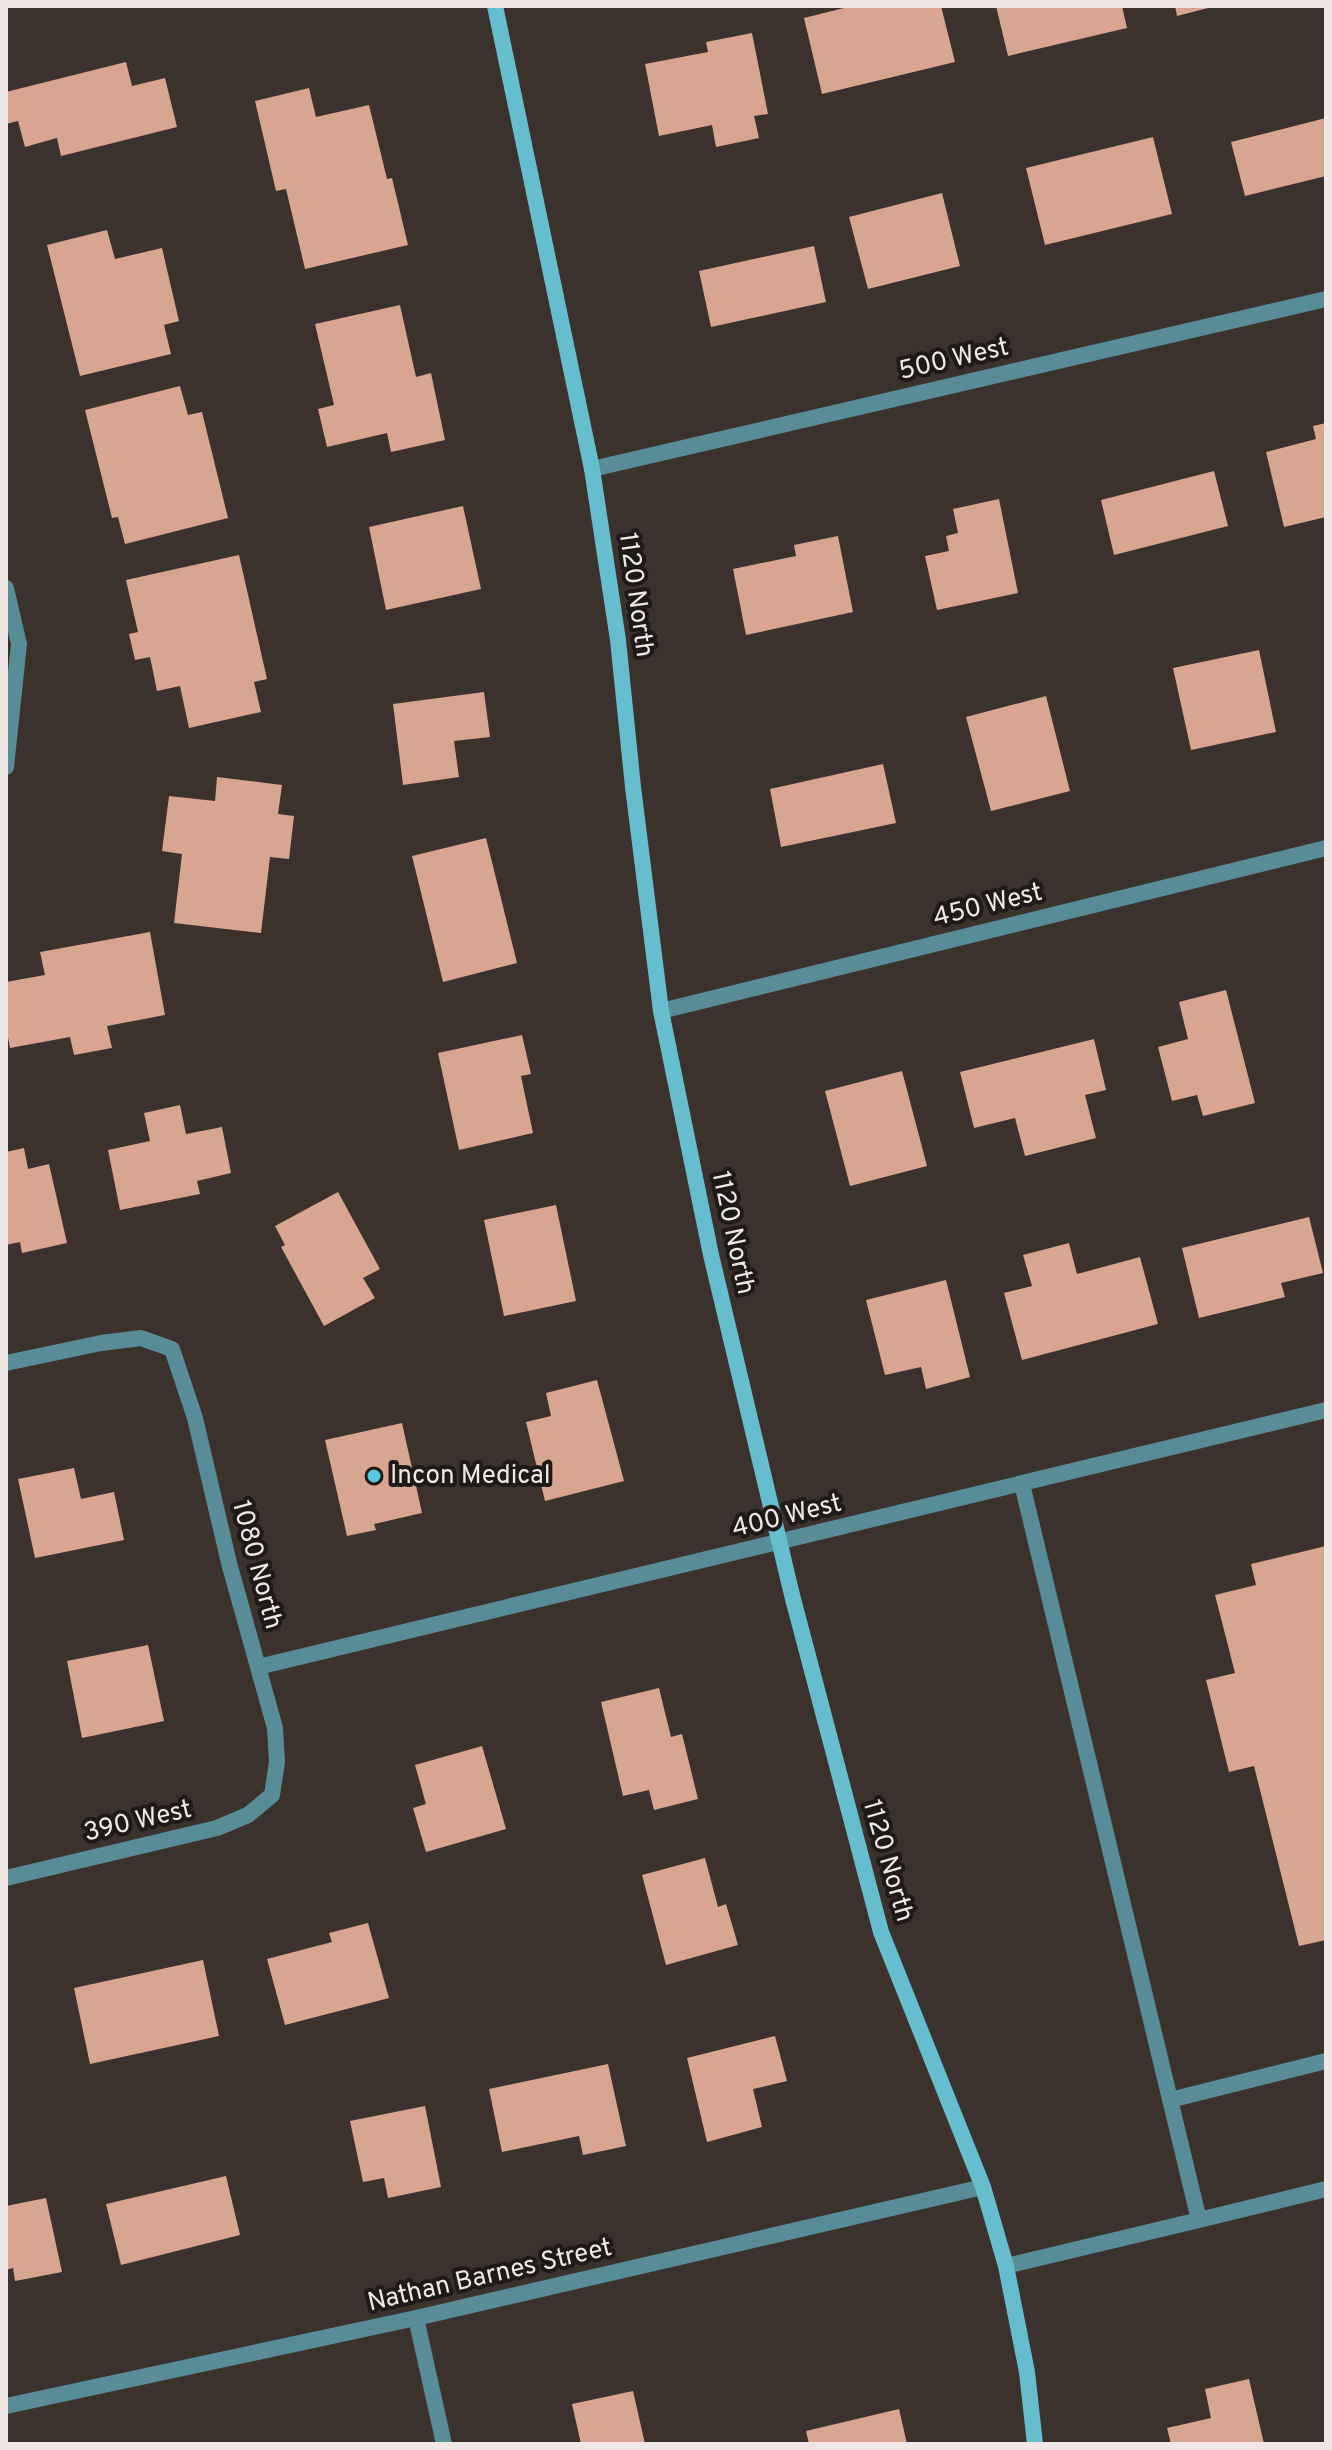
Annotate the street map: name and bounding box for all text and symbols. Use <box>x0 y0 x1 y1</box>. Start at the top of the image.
street label: 500 West <box>896 331 1012 389</box>
street label: 1120 North <box>610 531 660 659</box>
street label: 450 West <box>930 877 1046 935</box>
street label: 1120 North <box>703 1168 761 1298</box>
place label: Incon Medical <box>390 1460 551 1493</box>
marker: Incon Medical <box>365 1467 383 1485</box>
street label: 400 West <box>729 1487 845 1547</box>
street label: 1080 North <box>223 1497 289 1633</box>
street label: 390 West <box>81 1794 195 1850</box>
street label: 1120 North <box>854 1796 920 1926</box>
street label: Nathan Barnes Street <box>365 2232 615 2320</box>

